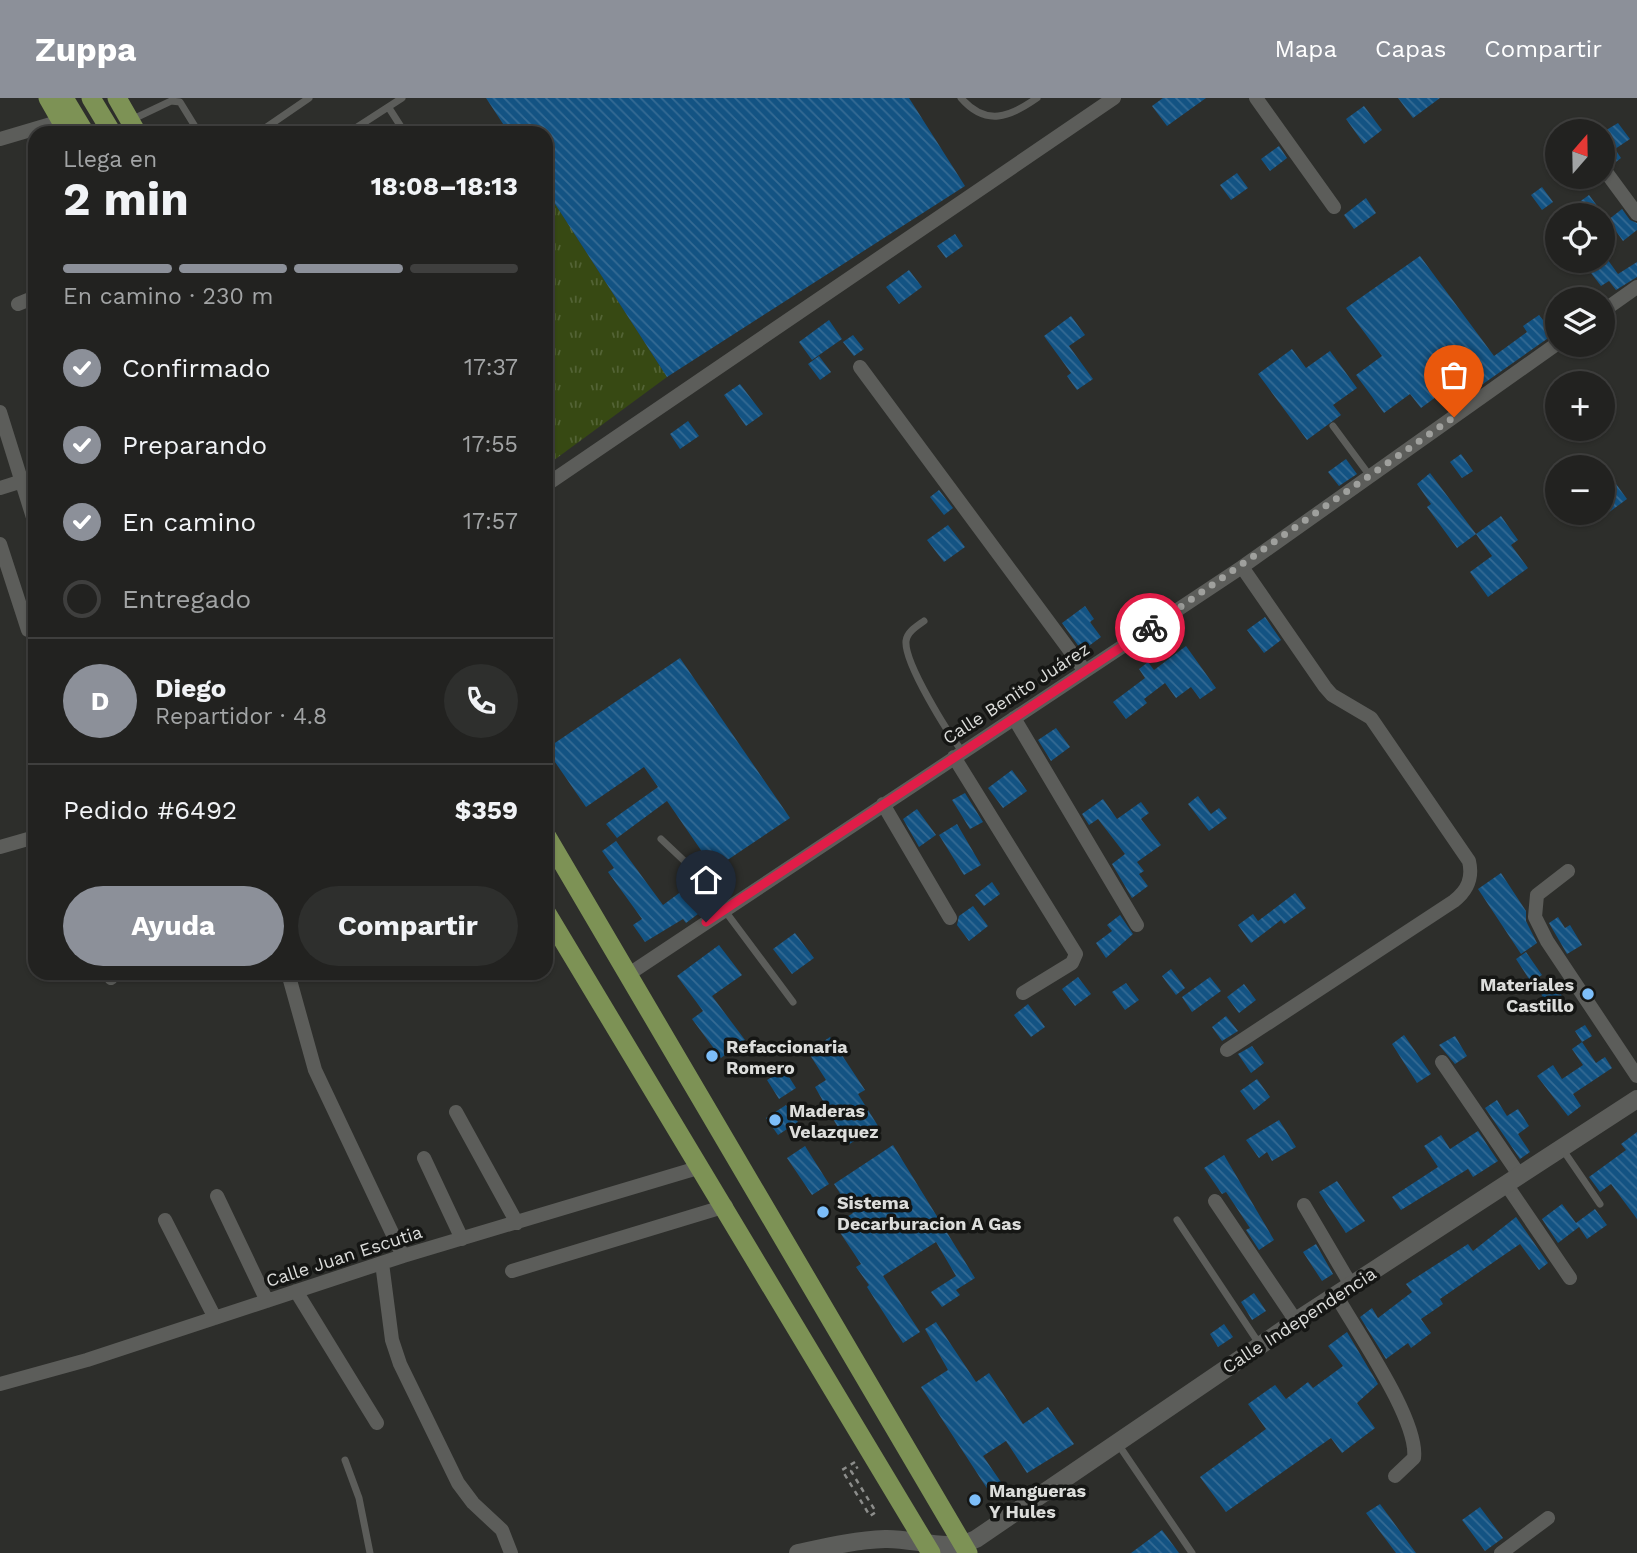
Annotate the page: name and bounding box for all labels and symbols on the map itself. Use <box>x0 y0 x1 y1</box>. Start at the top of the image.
north arrow <box>1545 119 1615 189</box>
pin <box>1424 345 1484 417</box>
courier <box>1115 593 1185 663</box>
street label: Calle Benito Juárez <box>939 638 1093 748</box>
pin <box>676 850 736 922</box>
place label: Materiales Castillo <box>1480 974 1574 1016</box>
marker: Materiales Castillo <box>1580 986 1596 1002</box>
place label: Refaccionaria Romero <box>726 1036 848 1078</box>
marker: Refaccionaria Romero <box>704 1048 720 1064</box>
place label: Maderas Velazquez <box>789 1100 879 1142</box>
marker: Maderas Velazquez <box>767 1112 783 1128</box>
place label: Sistema Decarburacion A Gas <box>837 1192 1022 1234</box>
marker: Sistema Decarburacion A Gas <box>815 1204 831 1220</box>
street label: Calle Juan Escutia <box>263 1221 425 1291</box>
street label: Calle Independencia <box>1218 1262 1380 1378</box>
place label: Mangueras Y Hules <box>989 1480 1087 1522</box>
marker: Mangueras Y Hules <box>967 1492 983 1508</box>

